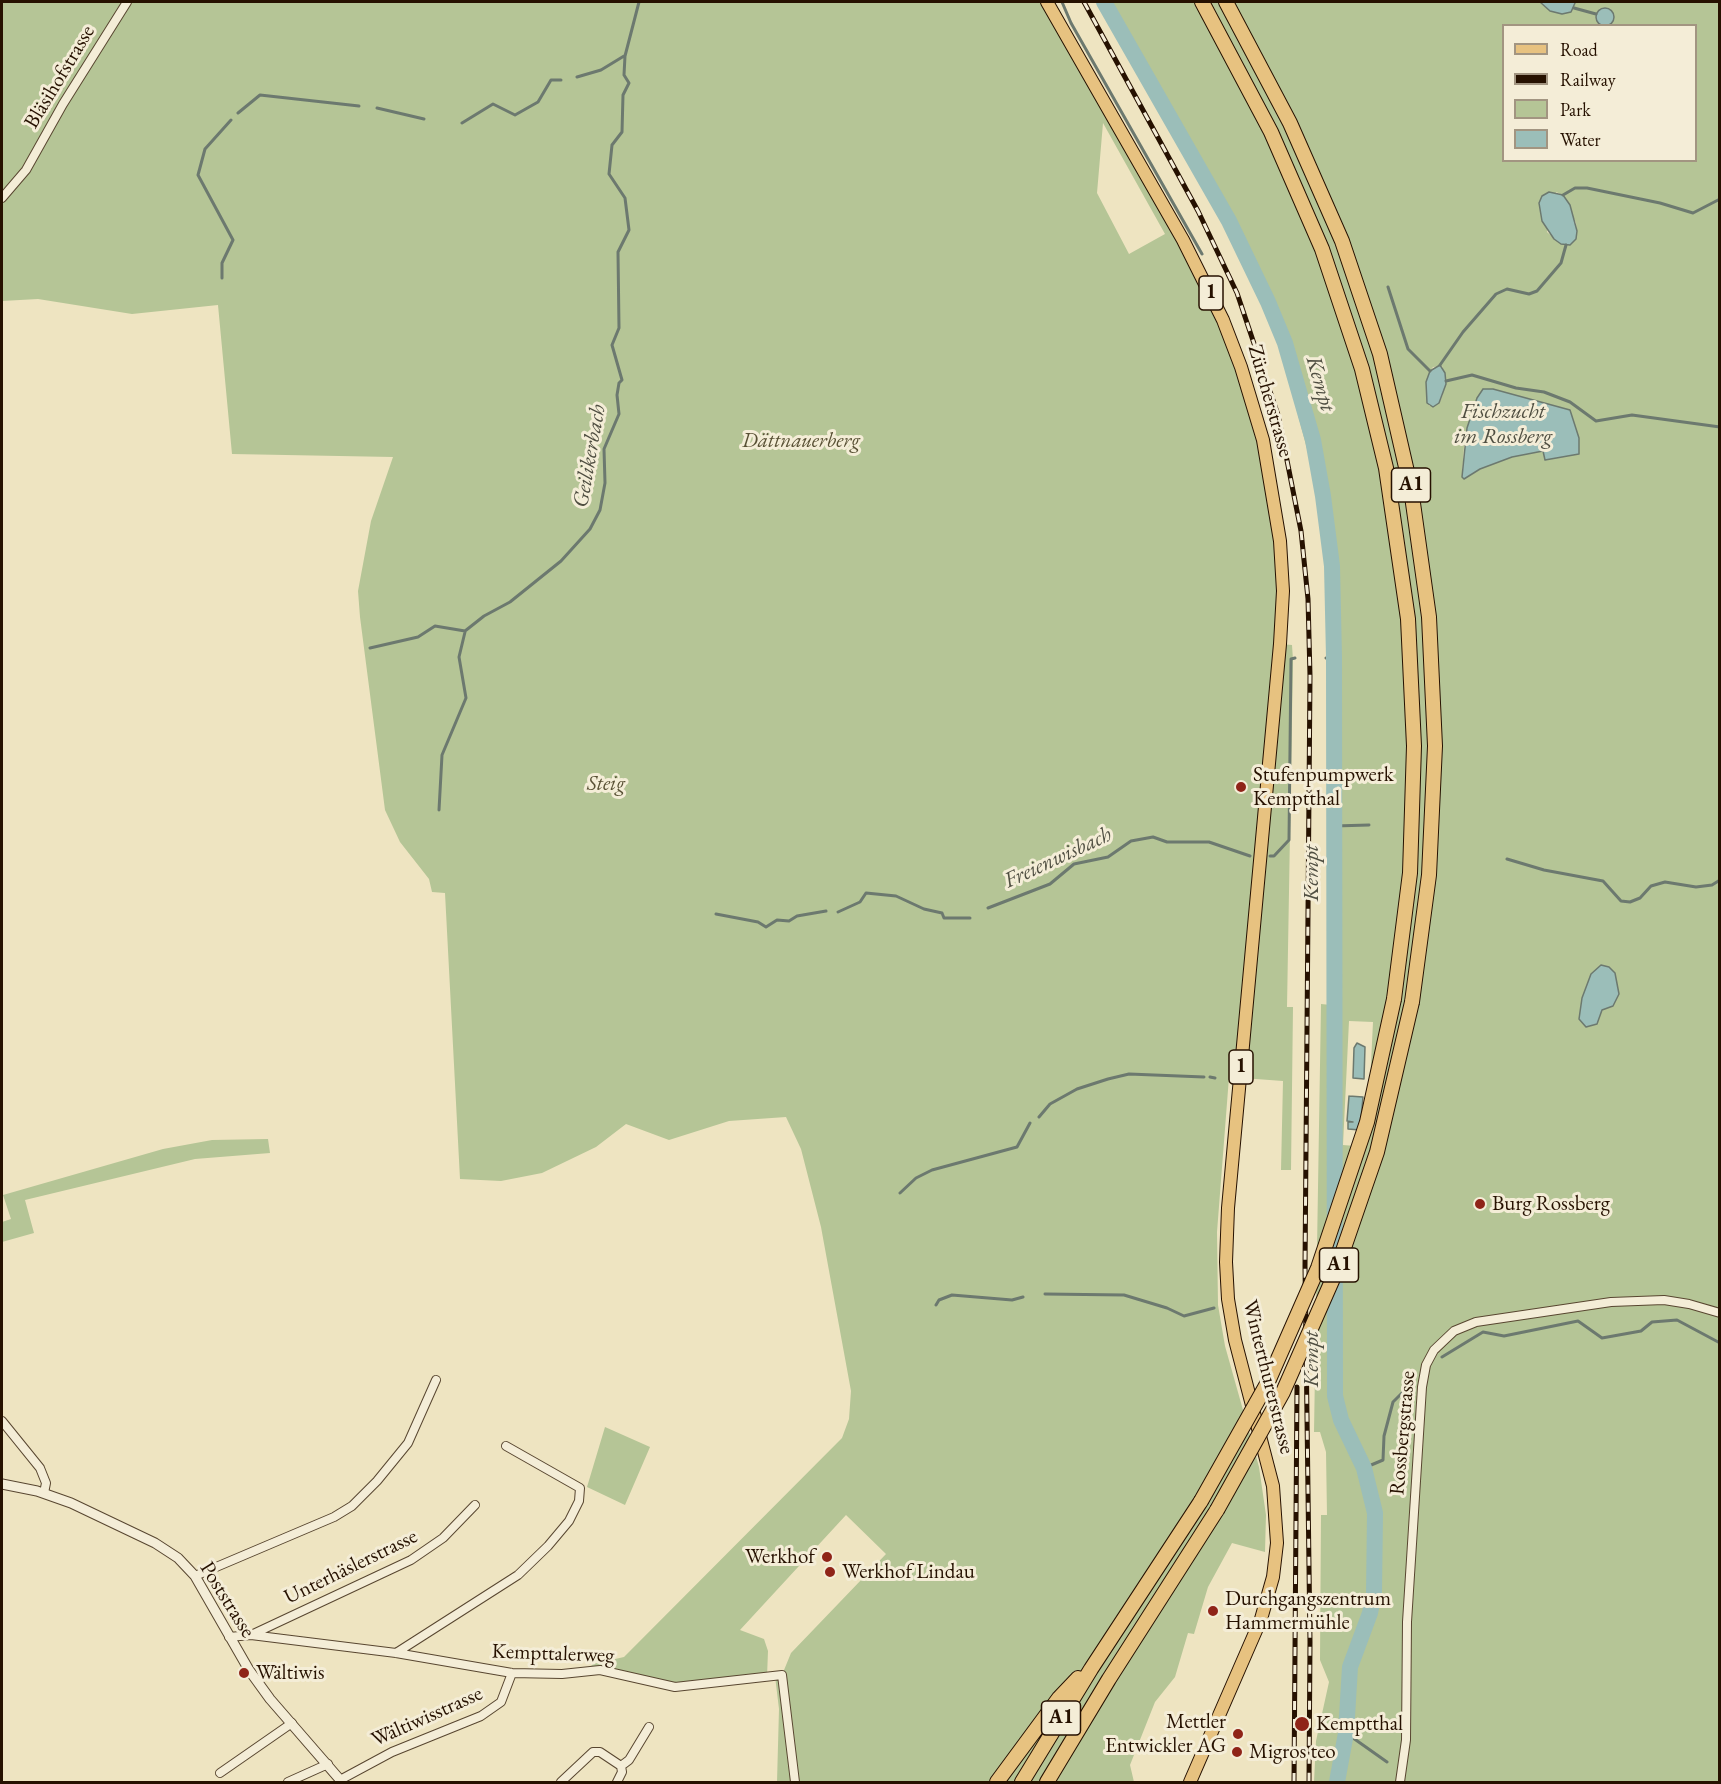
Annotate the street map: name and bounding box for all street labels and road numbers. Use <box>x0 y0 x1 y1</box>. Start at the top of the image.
street label: Bläsihofstrasse <box>19 21 101 133</box>
road number: 1 <box>1199 276 1223 310</box>
street label: Zürcherstrasse <box>1242 342 1298 460</box>
road number: A1 <box>1392 468 1430 502</box>
road number: 1 <box>1229 1050 1253 1084</box>
road number: A1 <box>1320 1248 1358 1282</box>
street label: Winterthurerstrasse <box>1237 1297 1299 1457</box>
street label: Rossbergstrasse <box>1385 1370 1421 1496</box>
street label: Unterhäslerstrasse <box>280 1524 422 1610</box>
street label: Poststrasse <box>194 1557 260 1643</box>
street label: Kempttalerweg <box>491 1639 615 1669</box>
street label: Wältiwisstrasse <box>367 1681 487 1753</box>
road number: A1 <box>1042 1701 1080 1735</box>

